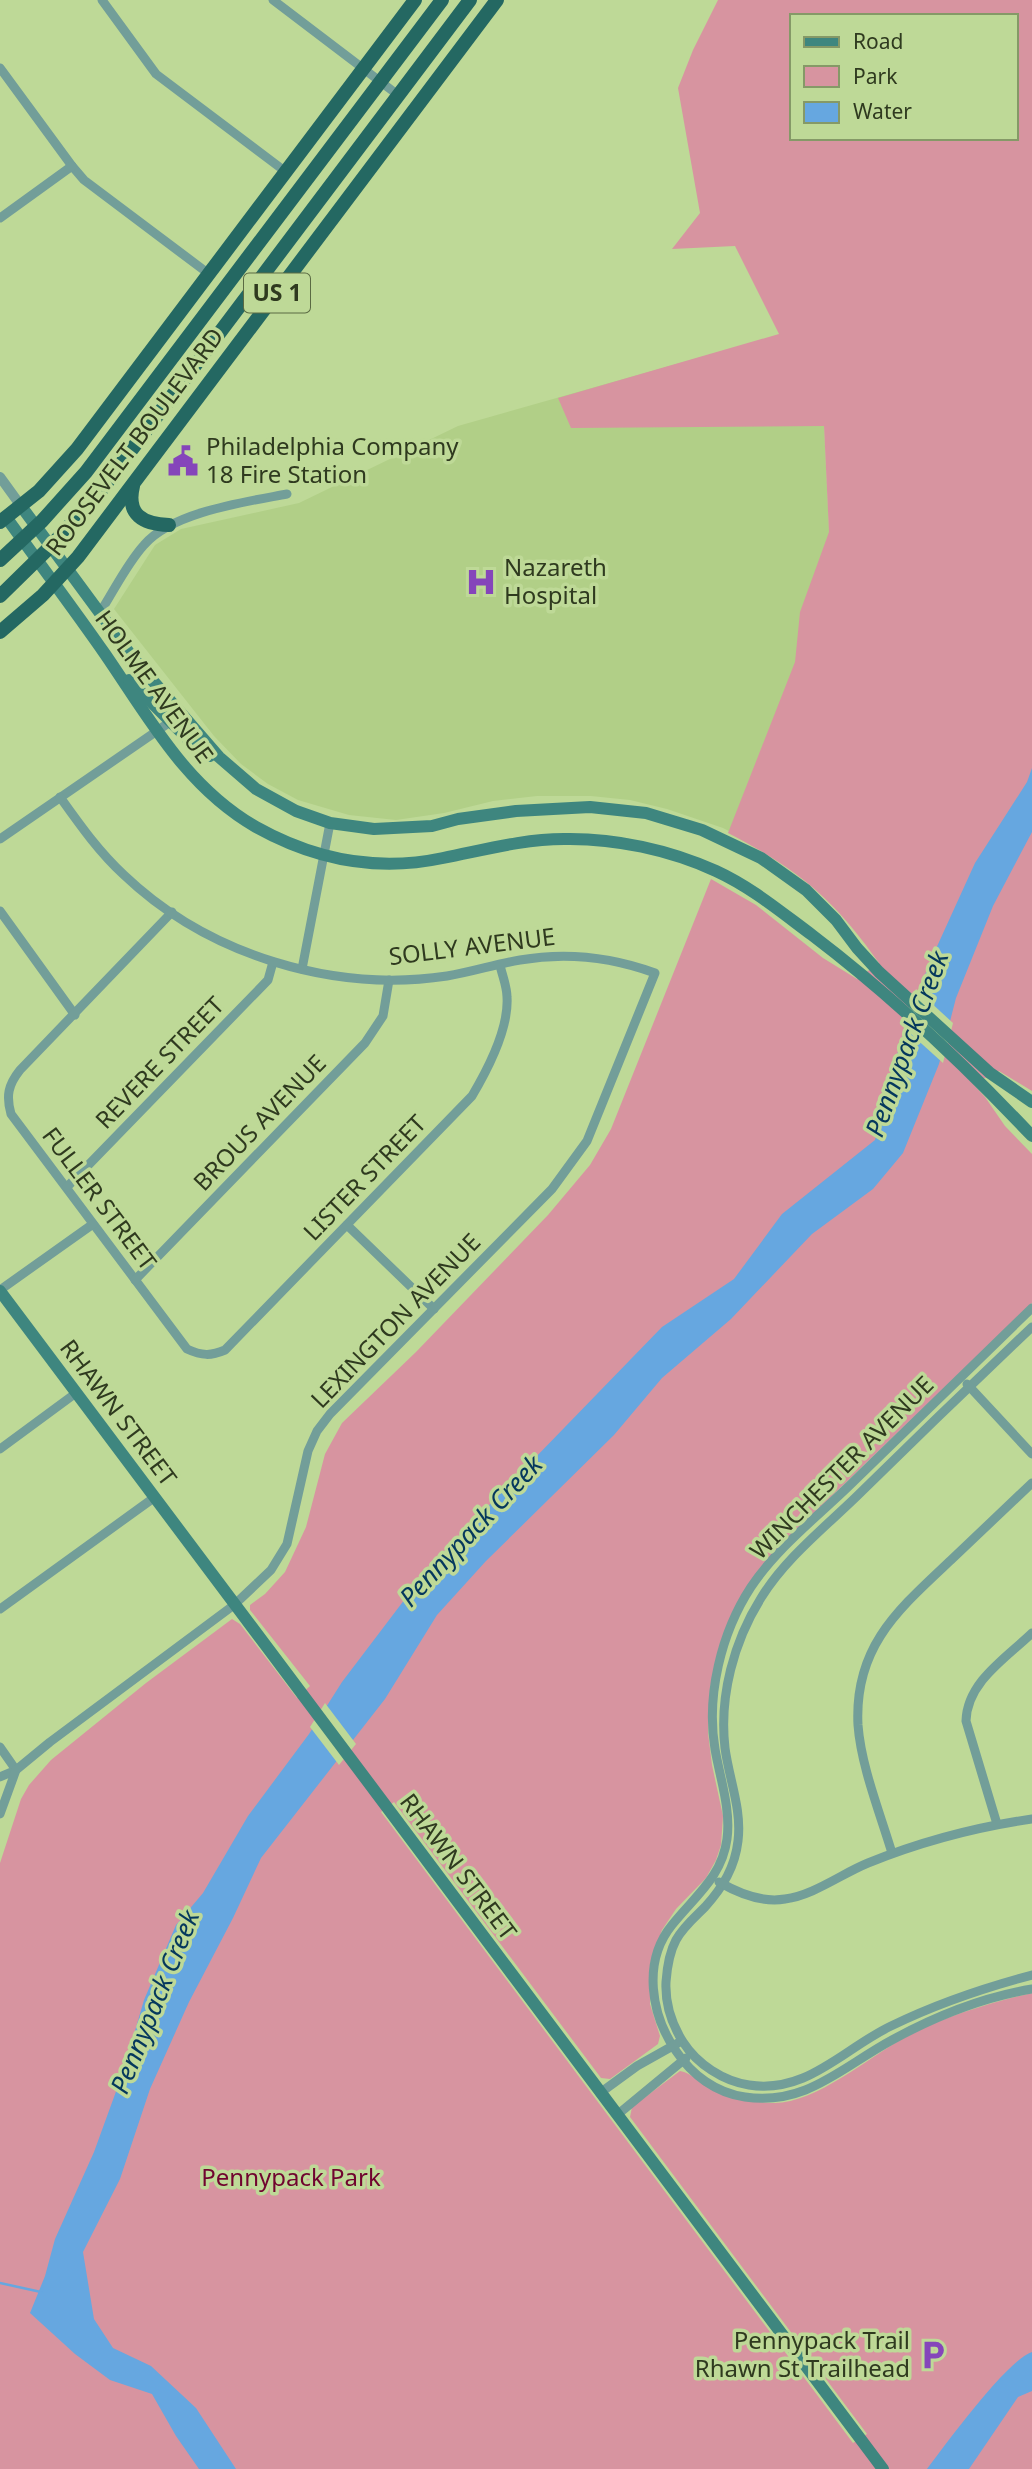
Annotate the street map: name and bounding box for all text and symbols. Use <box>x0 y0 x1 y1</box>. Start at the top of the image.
legend <box>790 14 1018 140</box>
text: Road <box>853 27 903 55</box>
text: Park <box>853 62 898 90</box>
text: Water <box>853 97 912 125</box>
road number: US 1 <box>244 274 310 312</box>
street label: ROOSEVELT BOULEVARD <box>37 320 230 562</box>
place label: Philadelphia Company 18 Fire Station <box>206 429 459 490</box>
public building icon: Philadelphia Company 18 Fire Station <box>166 444 200 478</box>
place label: Nazareth Hospital <box>504 550 607 611</box>
hospital icon: Nazareth Hospital <box>464 565 498 599</box>
street label: HOLME AVENUE <box>88 603 222 769</box>
street label: SOLLY AVENUE <box>387 919 557 972</box>
water label: Pennypack Creek <box>856 945 957 1141</box>
street label: REVERE STREET <box>87 988 231 1135</box>
street label: BROUS AVENUE <box>185 1047 332 1197</box>
street label: LISTER STREET <box>295 1106 433 1247</box>
street label: FULLER STREET <box>36 1120 165 1277</box>
street label: LEXINGTON AVENUE <box>303 1225 487 1415</box>
street label: RHAWN STREET <box>53 1332 186 1493</box>
street label: WINCHESTER AVENUE <box>742 1368 940 1566</box>
water label: Pennypack Creek <box>391 1446 551 1614</box>
street label: RHAWN STREET <box>393 1786 526 1947</box>
water label: Pennypack Creek <box>101 1903 208 2099</box>
park label: Pennypack Park <box>201 2160 381 2193</box>
place label: Pennypack Trail Rhawn St Trailhead <box>695 2323 910 2384</box>
parking icon: Pennypack Trail Rhawn St Trailhead <box>916 2338 950 2372</box>

